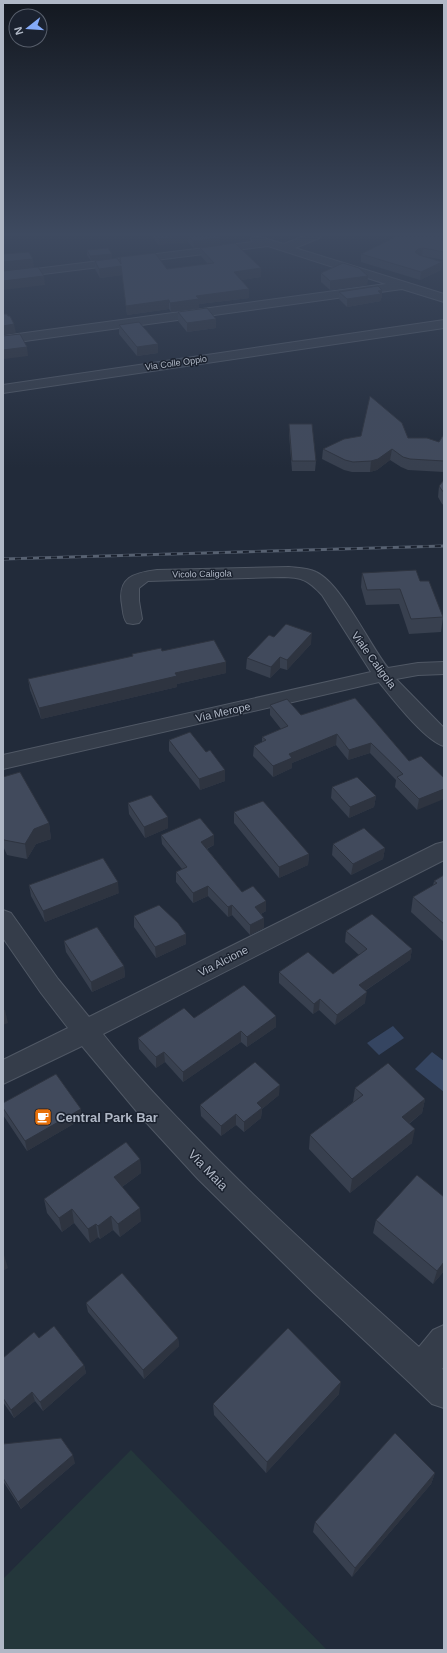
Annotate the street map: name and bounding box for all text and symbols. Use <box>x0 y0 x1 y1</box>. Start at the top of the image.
north arrow <box>8 8 48 48</box>
text: N <box>12 25 25 36</box>
street label: Via Colle Oppio <box>144 354 208 372</box>
street label: Vicolo Caligola <box>172 568 232 580</box>
street label: Viale Caligola <box>349 629 399 691</box>
street label: Via Merope <box>194 700 252 724</box>
street label: Via Alcione <box>196 943 250 979</box>
cafe icon: Central Park Bar <box>33 1107 53 1127</box>
place label: Central Park Bar <box>56 1110 158 1125</box>
street label: Via Maia <box>185 1147 231 1194</box>

